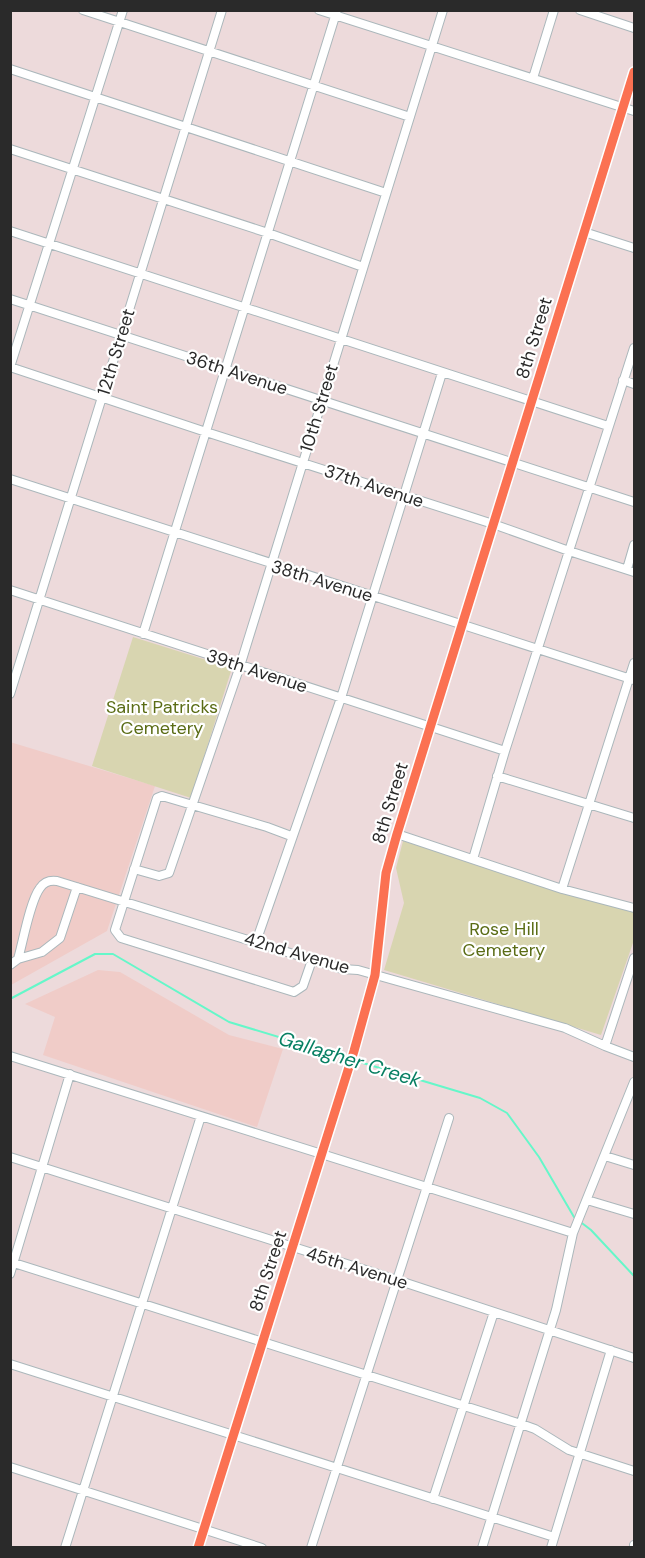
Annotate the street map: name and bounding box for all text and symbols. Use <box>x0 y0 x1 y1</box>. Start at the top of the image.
street label: 8th Street <box>510 294 558 382</box>
street label: 12th Street <box>91 306 141 398</box>
street label: 36th Avenue <box>183 345 291 401</box>
street label: 10th Street <box>294 361 344 455</box>
street label: 37th Avenue <box>321 459 427 513</box>
street label: 38th Avenue <box>268 554 376 608</box>
street label: 39th Avenue <box>203 643 311 699</box>
park label: Saint Patricks Cemetery <box>106 695 218 740</box>
street label: 8th Street <box>366 759 414 847</box>
park label: Rose Hill Cemetery <box>463 917 545 962</box>
street label: 42nd Avenue <box>241 926 353 980</box>
water label: Gallagher Creek <box>275 1025 425 1093</box>
street label: 8th Street <box>244 1227 292 1315</box>
street label: 45th Avenue <box>303 1241 411 1295</box>

